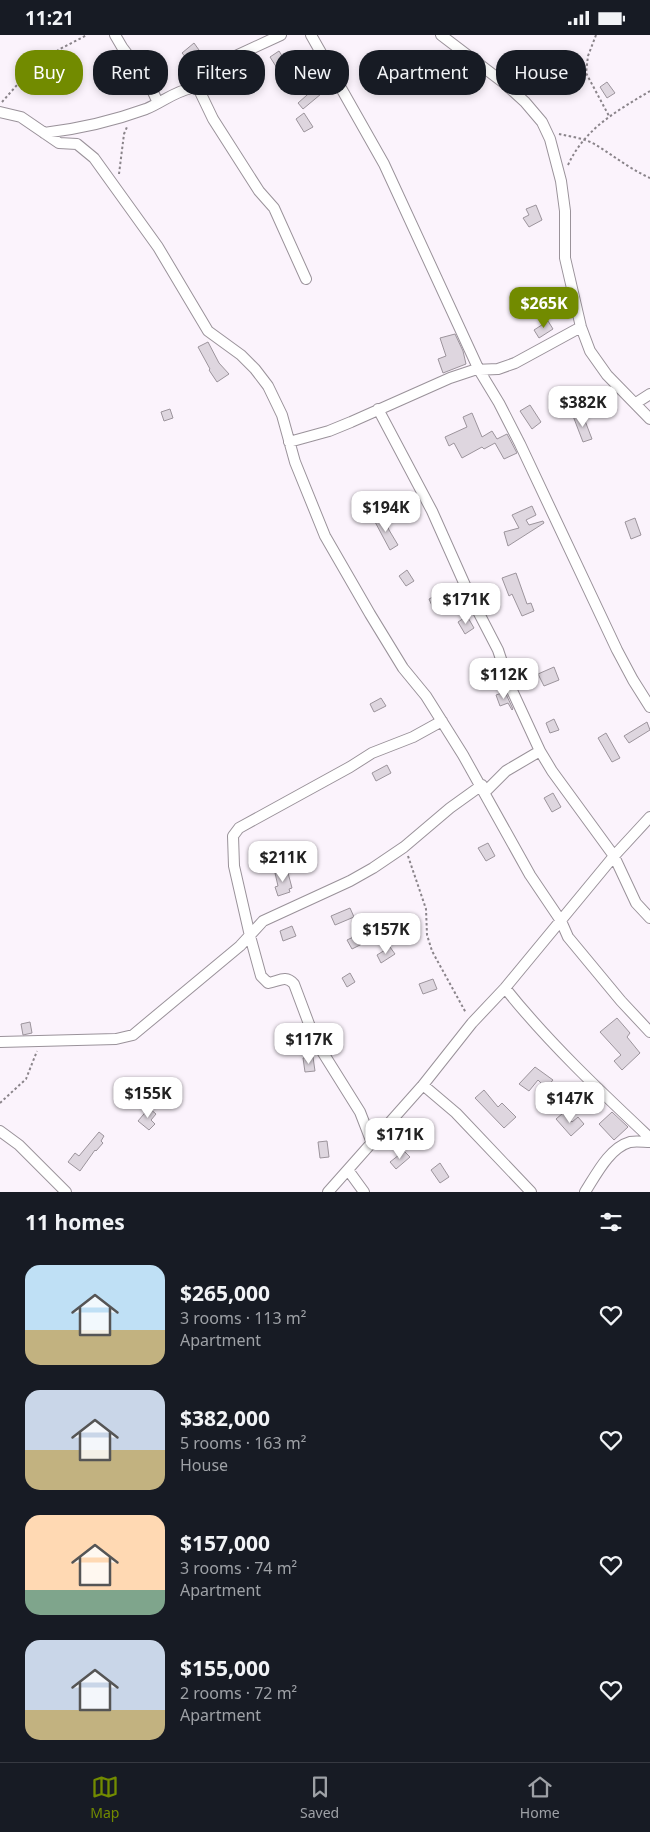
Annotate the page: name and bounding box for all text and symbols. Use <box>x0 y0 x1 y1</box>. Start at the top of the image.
text: 11:21 <box>25 5 74 31</box>
chip: Buy <box>15 50 83 95</box>
chip: Rent <box>93 50 168 95</box>
chip: Filters <box>178 50 265 95</box>
chip: New <box>275 50 349 95</box>
chip: Apartment <box>359 50 486 95</box>
chip: House <box>496 50 586 95</box>
pin: $265K <box>509 287 579 329</box>
text: $265K <box>520 292 568 314</box>
pin: $382K <box>548 385 618 428</box>
text: $382K <box>559 391 607 413</box>
pin: $194K <box>351 491 421 533</box>
text: $194K <box>362 496 410 518</box>
pin: $171K <box>431 583 501 625</box>
text: $171K <box>442 588 490 610</box>
pin: $112K <box>469 657 539 700</box>
text: $112K <box>480 663 528 685</box>
pin: $211K <box>248 841 318 883</box>
text: $211K <box>259 846 307 868</box>
pin: $157K <box>351 913 421 955</box>
text: $157K <box>362 918 410 940</box>
pin: $117K <box>274 1023 344 1065</box>
text: $117K <box>285 1028 333 1050</box>
pin: $155K <box>113 1077 183 1119</box>
pin: $147K <box>535 1081 605 1124</box>
text: $155K <box>124 1082 172 1104</box>
text: $147K <box>546 1087 594 1109</box>
pin: $171K <box>365 1117 435 1160</box>
text: $171K <box>376 1123 424 1145</box>
text: 11 homes <box>25 1208 125 1236</box>
icon: filters <box>597 1208 625 1236</box>
text: $265,000 <box>180 1279 270 1307</box>
icon: home <box>65 1285 125 1345</box>
icon: heart <box>597 1301 625 1329</box>
text: 3 rooms · 113 m² <box>180 1307 306 1329</box>
text: Apartment <box>180 1329 261 1351</box>
text: $382,000 <box>180 1404 270 1432</box>
icon: home <box>65 1410 125 1470</box>
icon: heart <box>597 1426 625 1454</box>
text: 5 rooms · 163 m² <box>180 1432 306 1454</box>
text: House <box>180 1454 228 1476</box>
text: $157,000 <box>180 1529 270 1557</box>
icon: home <box>65 1535 125 1595</box>
icon: heart <box>597 1551 625 1579</box>
text: 3 rooms · 74 m² <box>180 1557 297 1579</box>
text: Apartment <box>180 1579 261 1601</box>
text: $155,000 <box>180 1654 270 1682</box>
icon: home <box>65 1660 125 1720</box>
icon: heart <box>597 1676 625 1704</box>
text: 2 rooms · 72 m² <box>180 1682 297 1704</box>
text: Apartment <box>180 1704 261 1726</box>
tab: Map <box>90 1773 119 1822</box>
tab: Saved <box>300 1773 339 1822</box>
tab: Home <box>520 1773 560 1822</box>

